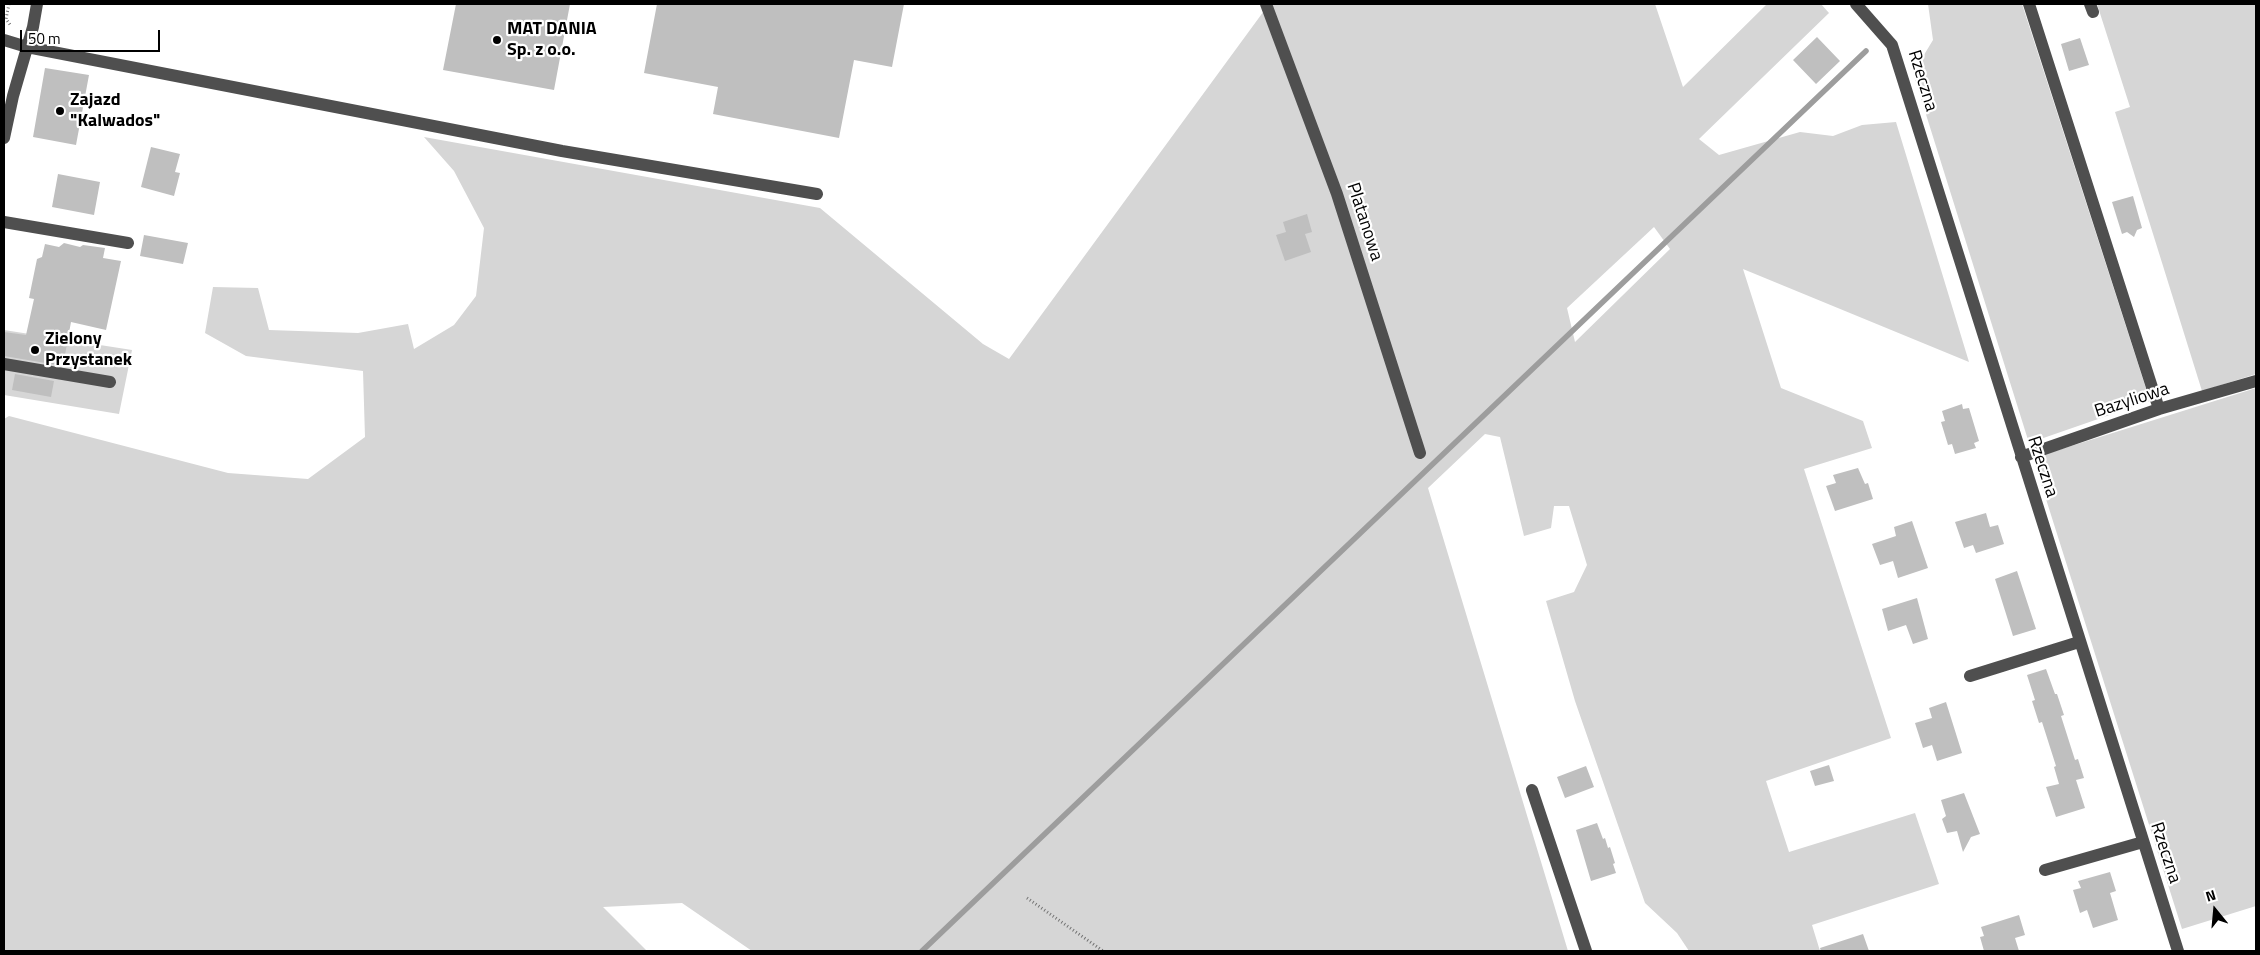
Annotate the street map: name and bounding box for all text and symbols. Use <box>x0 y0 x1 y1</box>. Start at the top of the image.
place label: MAT DANIA Sp. z o.o. <box>507 19 597 62</box>
scale bar <box>22 20 162 52</box>
text: 50 m <box>28 27 61 50</box>
marker: MAT DANIA Sp. z o.o. <box>491 34 503 46</box>
street label: Rzeczna <box>1902 48 1942 114</box>
place label: Zajazd "Kalwados" <box>70 90 160 132</box>
marker: Zajazd "Kalwados" <box>54 105 66 117</box>
street label: Platanowa <box>1341 180 1387 264</box>
place label: Zielony Przystanek <box>45 329 132 372</box>
marker: Zielony Przystanek <box>29 344 41 356</box>
street label: Bazyliowa <box>2092 379 2172 423</box>
street label: Rzeczna <box>2022 434 2062 500</box>
street label: Rzeczna <box>2145 820 2185 886</box>
text: N <box>2203 884 2218 907</box>
north arrow <box>2190 885 2240 935</box>

